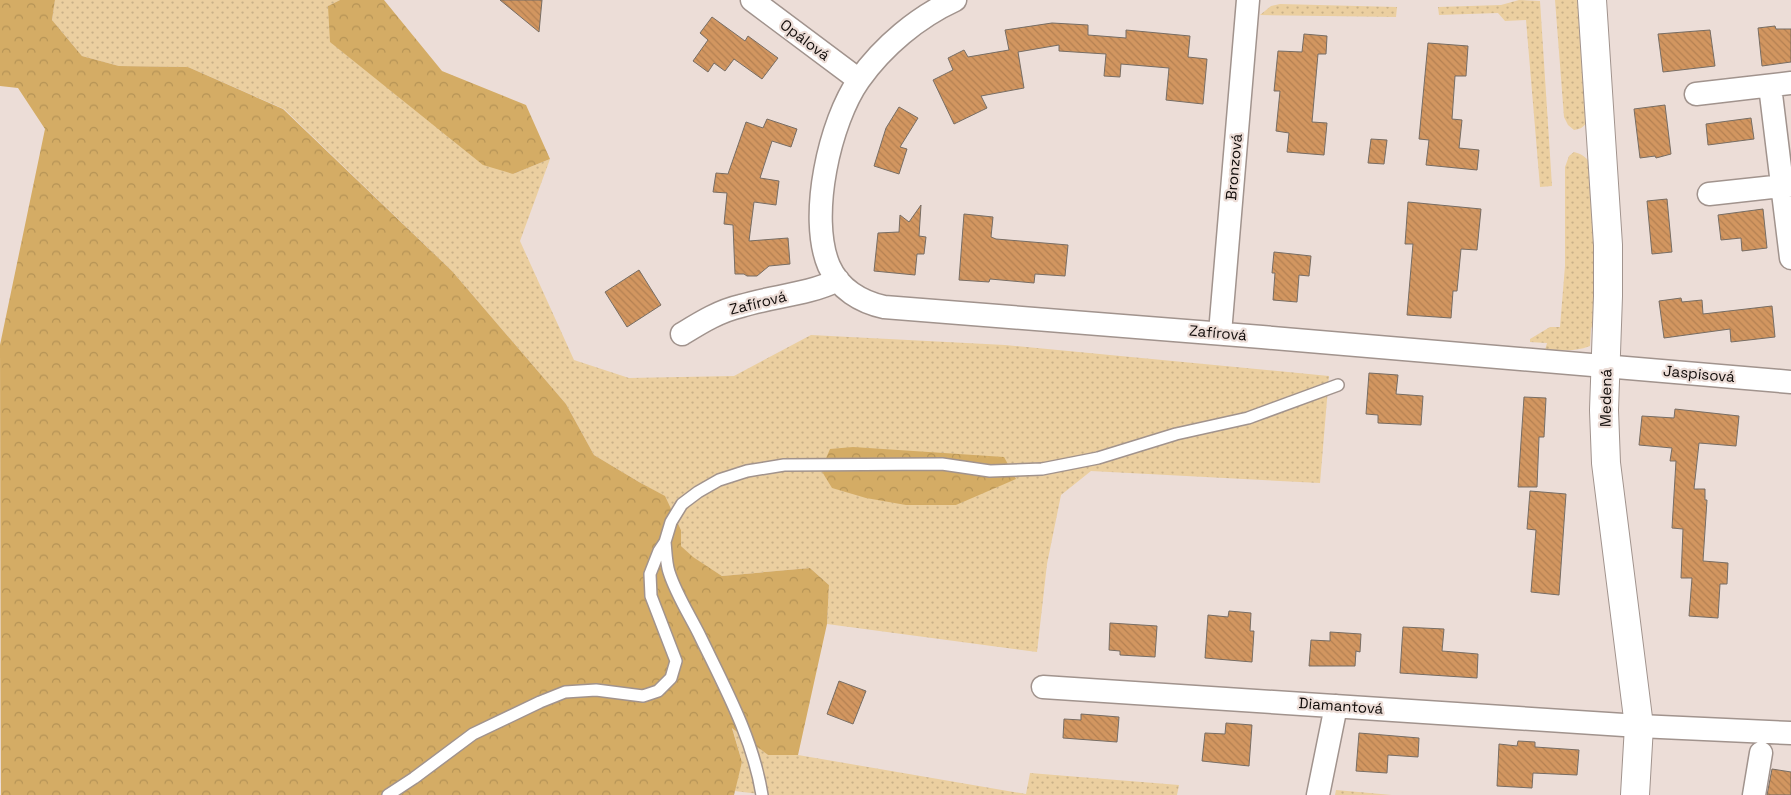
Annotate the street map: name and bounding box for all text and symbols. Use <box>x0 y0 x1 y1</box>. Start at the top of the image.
street label: Opálová <box>777 15 834 65</box>
street label: Bronzová <box>1221 133 1246 201</box>
street label: Zafírová <box>727 286 789 319</box>
street label: Zafírová <box>1188 321 1248 345</box>
street label: Jaspisová <box>1663 361 1736 386</box>
street label: Medená <box>1595 368 1616 427</box>
street label: Diamantová <box>1298 693 1384 718</box>

